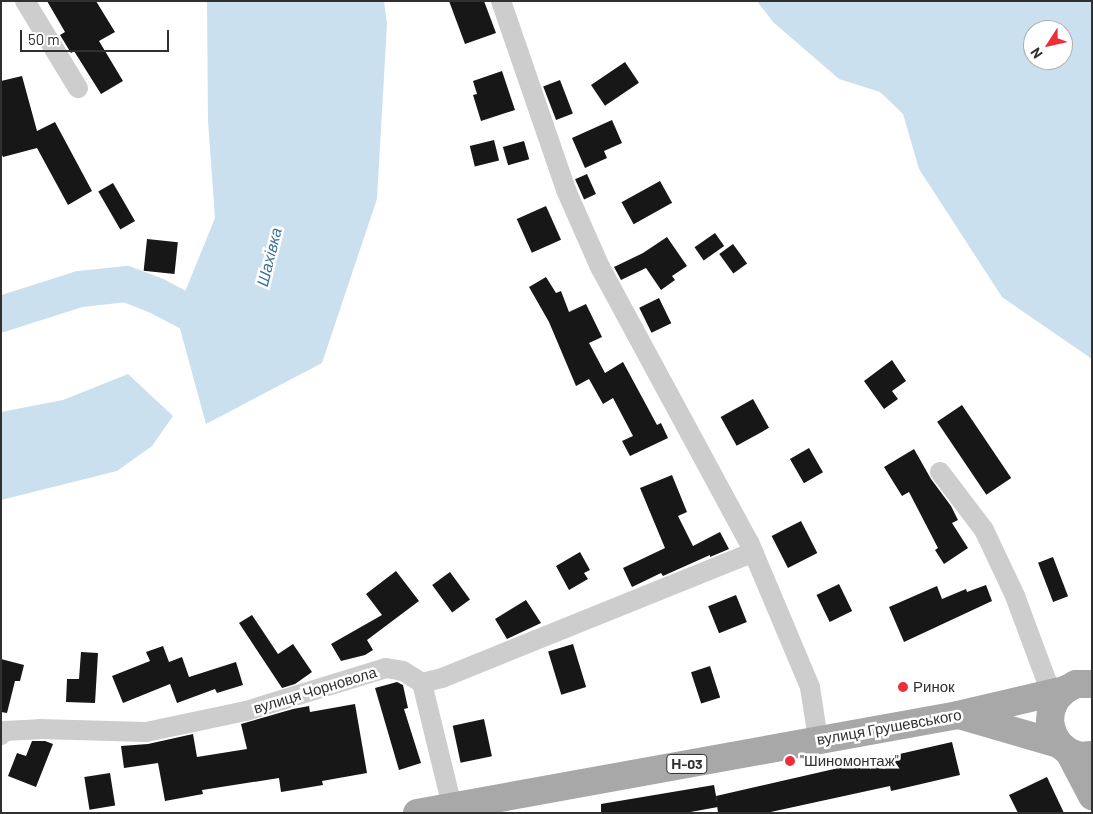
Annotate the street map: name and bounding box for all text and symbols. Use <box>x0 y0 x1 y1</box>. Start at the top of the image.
scale bar <box>22 20 171 52</box>
north arrow <box>1023 20 1073 70</box>
text: 50 m <box>28 30 60 48</box>
text: N <box>1026 45 1046 62</box>
water label: Шахівка <box>252 226 286 288</box>
street label: вулиця Чорновола <box>251 663 379 717</box>
place label: Ринок <box>913 678 955 696</box>
marker: Ринок <box>897 681 909 693</box>
street label: вулиця Грушевського <box>815 705 963 749</box>
road number: Н-03 <box>666 752 708 776</box>
place label: "Шиномонтаж" <box>800 752 899 770</box>
marker: "Шиномонтаж" <box>784 755 796 767</box>

